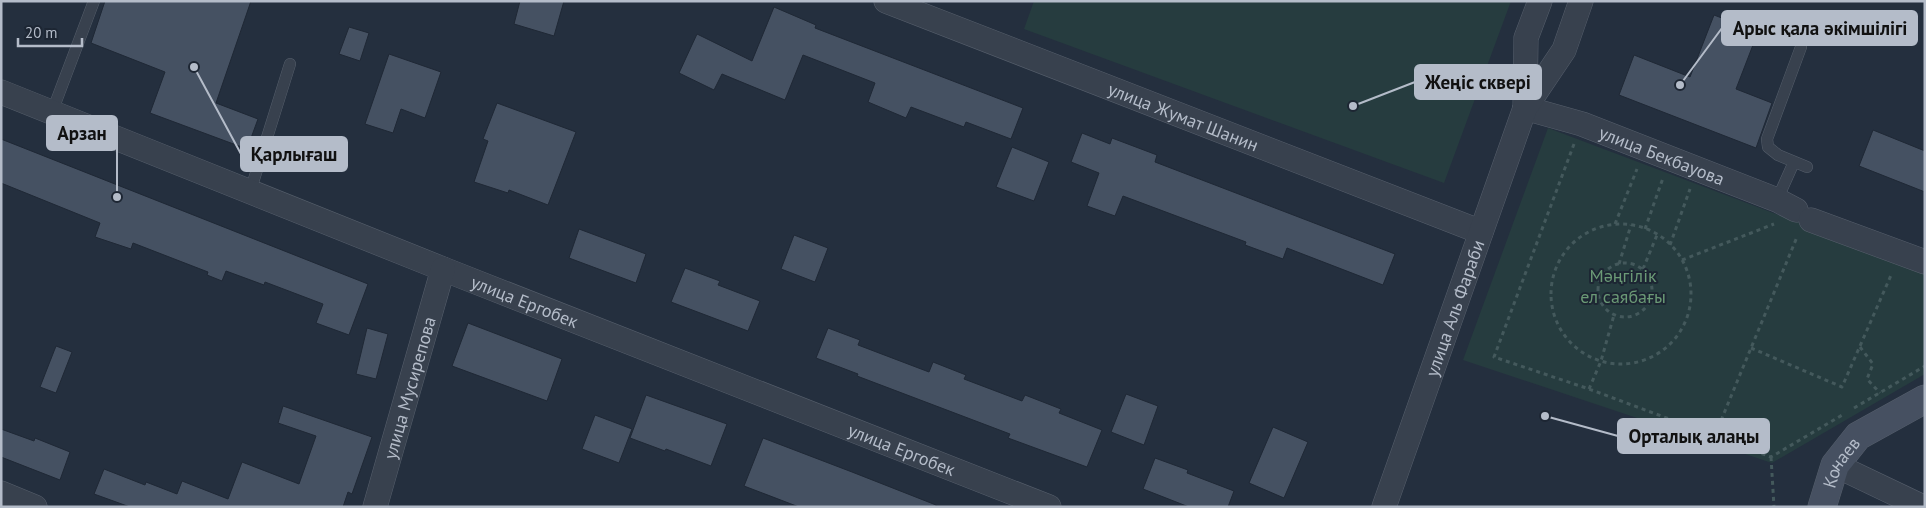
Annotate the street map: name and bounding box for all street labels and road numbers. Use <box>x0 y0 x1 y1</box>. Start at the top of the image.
street label: улица Жумат Шанин <box>1105 77 1262 156</box>
street label: улица Бекбауова <box>1596 120 1728 190</box>
street label: улица Аль Фараби <box>1420 237 1489 379</box>
street label: улица Ергобек <box>468 270 582 333</box>
street label: улица Мусирепова <box>378 314 440 462</box>
street label: улица Ергобек <box>845 418 959 481</box>
street label: Конаев <box>1817 432 1865 490</box>

